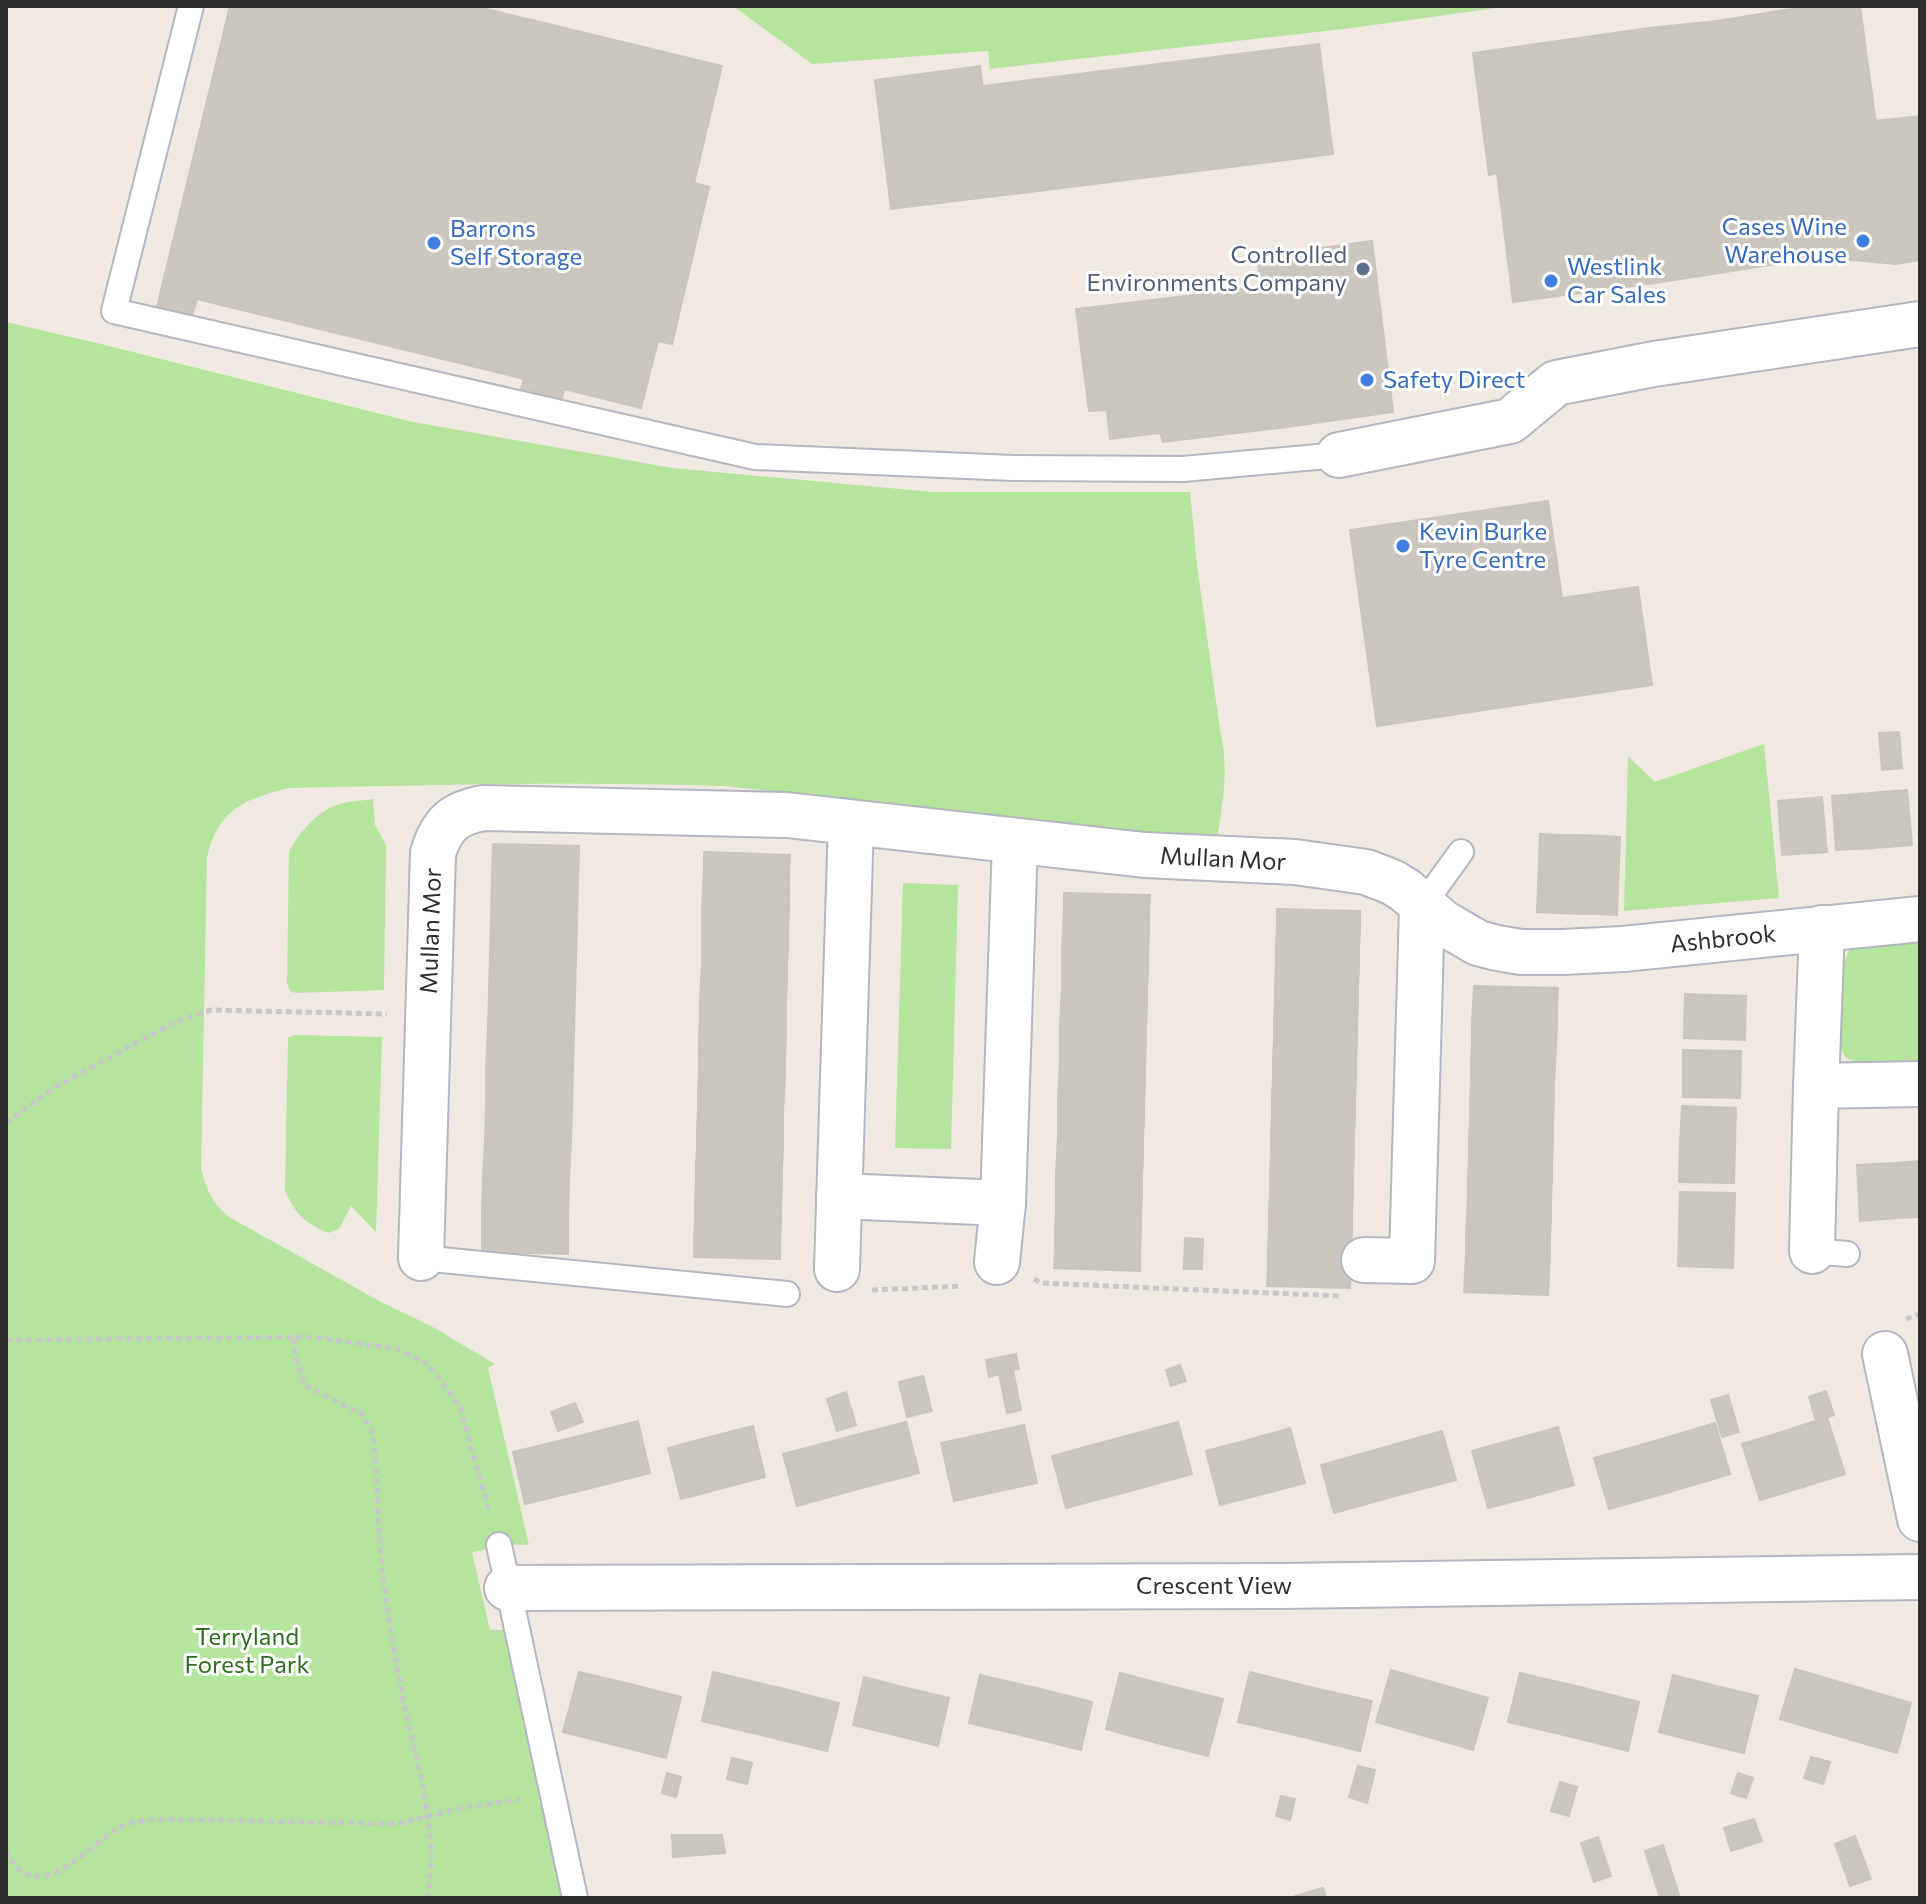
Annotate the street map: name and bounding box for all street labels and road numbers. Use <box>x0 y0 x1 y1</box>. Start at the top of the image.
street label: Mullan Mor <box>1159 840 1287 875</box>
street label: Mullan Mor <box>413 867 446 995</box>
street label: Ashbrook <box>1668 918 1777 957</box>
street label: Crescent View <box>1136 1570 1292 1599</box>

